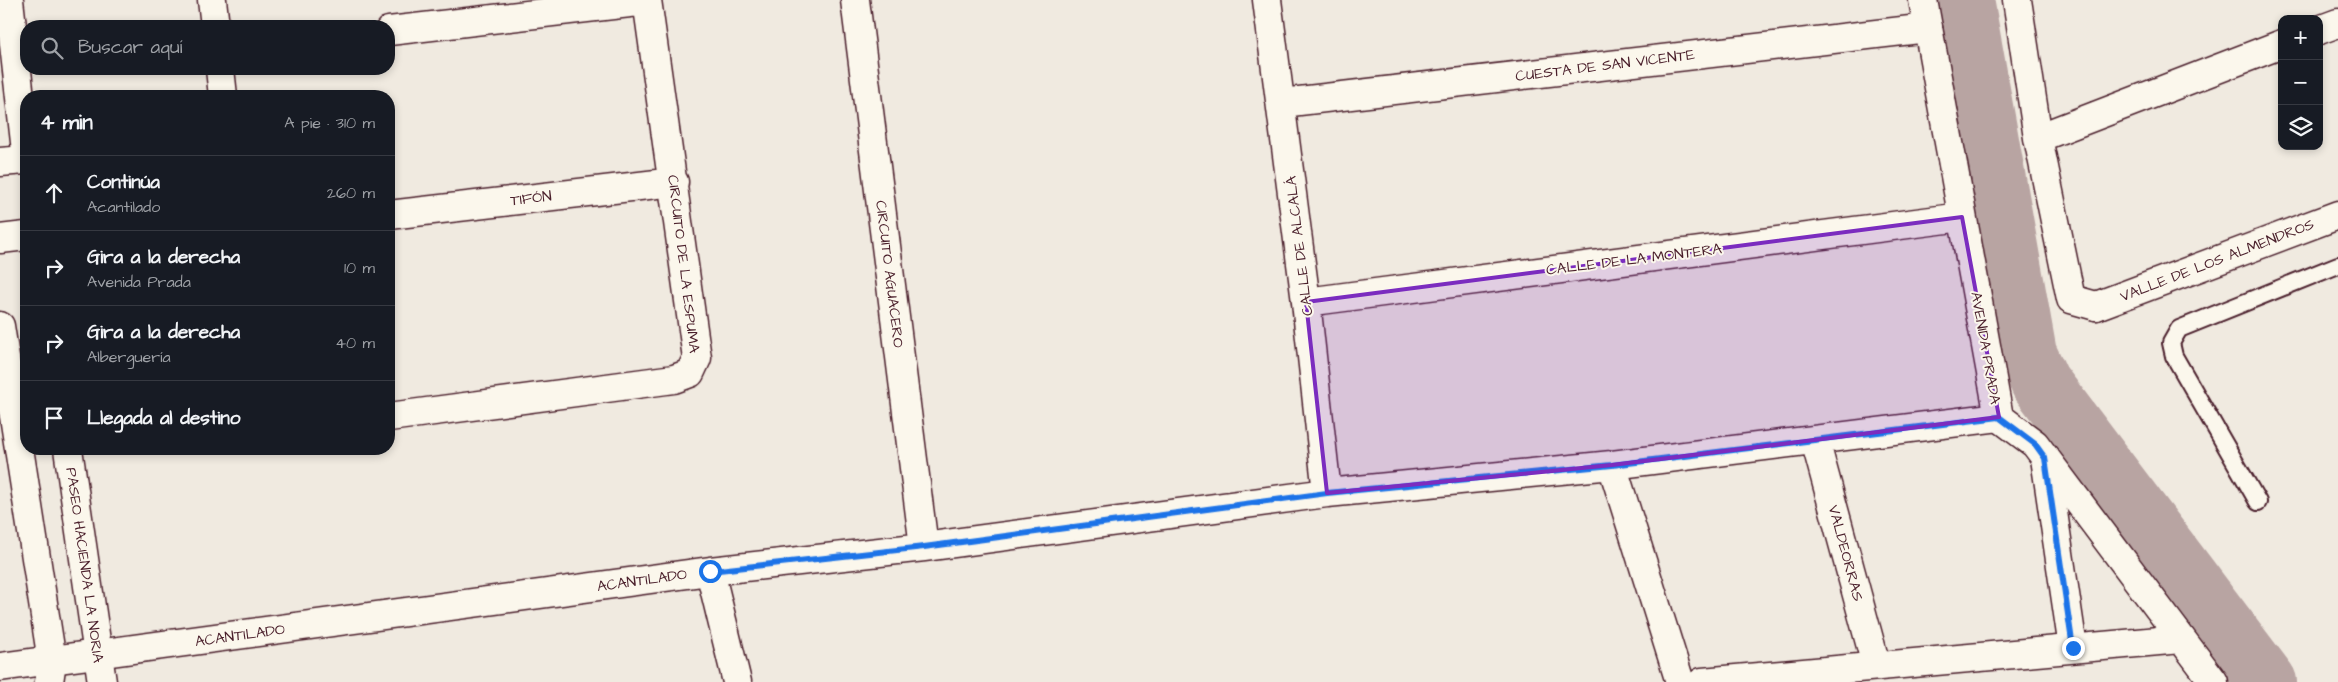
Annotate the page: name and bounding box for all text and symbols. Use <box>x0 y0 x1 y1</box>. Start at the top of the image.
map controls <box>2278 15 2323 150</box>
button: + <box>2278 15 2323 60</box>
search box <box>20 20 395 75</box>
icon: search <box>38 34 66 62</box>
text: Buscar aquí <box>78 34 182 61</box>
street label: CUESTA DE SAN VICENTE <box>1514 44 1696 87</box>
button: − <box>2278 60 2323 105</box>
button: layers <box>2278 105 2323 150</box>
text: 4 min <box>40 108 93 137</box>
text: A pie · 310 m <box>284 112 375 134</box>
text: Continúa <box>87 169 160 196</box>
street label: CIRCUITO DE LA ESPUMA <box>662 174 705 355</box>
street label: CALLE DE ALCALÁ <box>1280 174 1318 317</box>
icon: ahead <box>40 179 68 207</box>
text: 260 m <box>327 182 375 204</box>
street label: TIFÓN <box>509 186 553 211</box>
text: Acantilado <box>87 196 160 218</box>
street label: CIRCUITO AGUACERO <box>870 199 909 349</box>
street label: VALLE DE LOS ALMENDROS <box>2117 214 2318 307</box>
street label: CALLE DE LA MONTERA <box>1545 238 1724 281</box>
text: Gira a la derecha <box>87 244 240 271</box>
icon: right <box>40 254 68 282</box>
text: 10 m <box>344 257 375 279</box>
text: Avenida Prada <box>87 271 191 293</box>
street label: AVENIDA PRADA <box>1965 290 2006 406</box>
text: Gira a la derecha <box>87 319 240 346</box>
icon: right <box>40 329 68 357</box>
text: 40 m <box>335 332 375 354</box>
text: Alberguería <box>87 346 171 368</box>
icon: arrive <box>40 404 68 432</box>
text: Llegada al destino <box>87 405 240 432</box>
street label: PASEO HACIENDA LA NORIA <box>60 466 109 664</box>
street label: VALDEORRAS <box>1823 503 1869 604</box>
route start <box>699 560 722 583</box>
street label: ACANTILADO <box>596 564 688 597</box>
street label: ACANTILADO <box>194 619 286 652</box>
route end <box>2062 637 2085 660</box>

